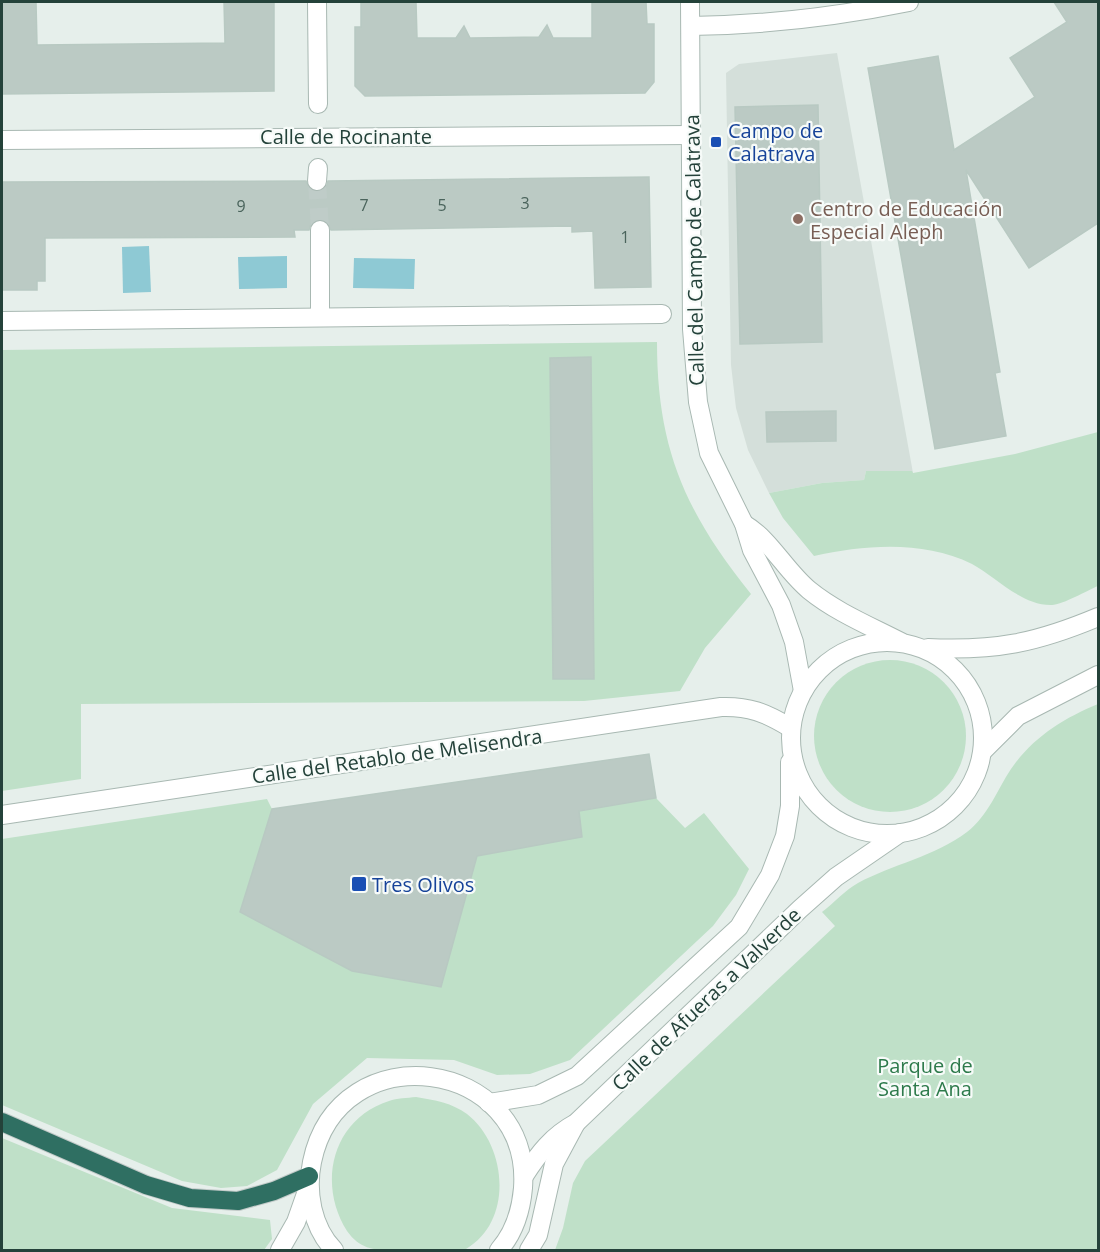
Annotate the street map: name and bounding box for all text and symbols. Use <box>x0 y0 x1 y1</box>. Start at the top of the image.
street label: Calle del Campo de Calatrava <box>678 114 710 386</box>
place label: Campo de Calatrava <box>728 117 823 167</box>
street label: Calle de Rocinante <box>260 123 432 150</box>
marker: Campo de Calatrava <box>709 135 723 149</box>
house number: 3 <box>520 192 530 214</box>
house number: 7 <box>359 194 369 216</box>
house number: 5 <box>437 194 447 216</box>
house number: 9 <box>236 195 246 217</box>
place label: Centro de Educación Especial Aleph <box>810 195 1003 245</box>
marker: Centro de Educación Especial Aleph <box>791 212 805 226</box>
house number: 1 <box>620 226 630 248</box>
street label: Calle del Retablo de Melisendra <box>250 722 544 790</box>
place label: Tres Olivos <box>372 871 474 898</box>
marker: Tres Olivos <box>350 875 368 893</box>
street label: Calle de Afueras a Valverde <box>606 901 806 1097</box>
park label: Parque de Santa Ana <box>877 1052 973 1102</box>

